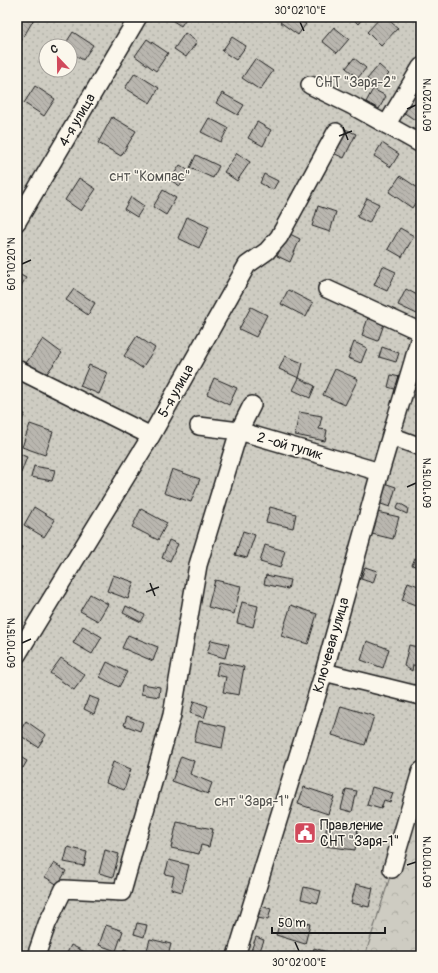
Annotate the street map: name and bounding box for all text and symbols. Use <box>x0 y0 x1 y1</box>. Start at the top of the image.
text: 30°02'10"E <box>274 5 326 17</box>
north arrow <box>38 38 78 78</box>
text: С <box>49 42 60 56</box>
park label: СНТ "Заря-2" <box>315 74 397 91</box>
text: 60°10'20"N <box>422 78 434 132</box>
street label: 4-я улица <box>55 90 99 150</box>
park label: снт "Компас" <box>109 168 191 185</box>
text: 60°10'20"N <box>6 237 18 291</box>
street label: 5-я улица <box>154 362 198 420</box>
street label: 2 -ой тупик <box>255 429 325 463</box>
text: 60°10'15"N <box>422 458 434 508</box>
street label: Ключевая улица <box>309 595 353 695</box>
text: 60°10'15"N <box>6 618 18 668</box>
park label: снт "Заря-1" <box>214 793 290 810</box>
place label: Правление СНТ "Заря-1" <box>320 817 399 850</box>
public building icon: Правление СНТ "Заря-1" <box>292 820 318 846</box>
text: 60°10'10"N <box>422 836 434 888</box>
scale bar <box>272 909 385 935</box>
text: 50 m <box>278 916 306 931</box>
text: 30°02'00"E <box>272 957 326 969</box>

